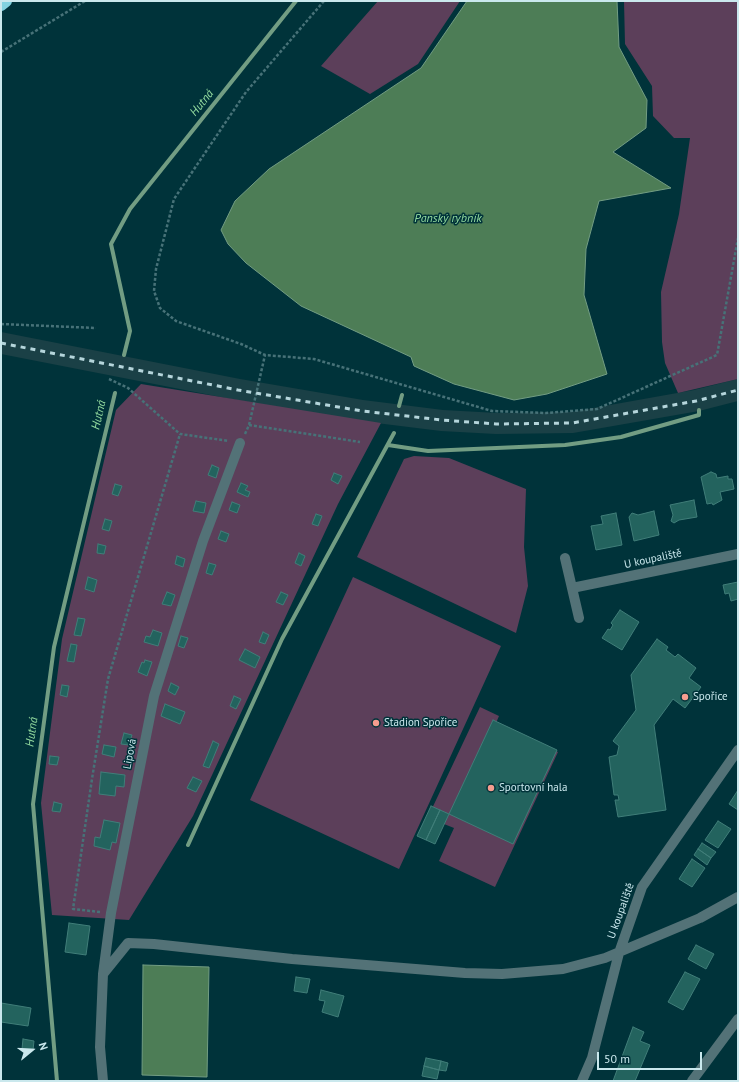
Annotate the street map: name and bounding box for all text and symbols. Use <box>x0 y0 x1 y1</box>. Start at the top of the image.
water label: Hutná <box>187 87 217 119</box>
water label: Panský rybník <box>414 212 482 226</box>
water label: Hutná <box>89 399 109 431</box>
street label: U koupaliště <box>623 546 683 572</box>
place label: Spořice <box>693 690 728 704</box>
marker: Spořice <box>680 692 690 702</box>
water label: Hutná <box>23 716 41 748</box>
place label: Stadion Spořice <box>384 716 457 730</box>
marker: Stadion Spořice <box>371 718 381 728</box>
street label: Lipová <box>121 737 139 771</box>
place label: Sportovní hala <box>499 781 567 795</box>
marker: Sportovní hala <box>486 783 496 793</box>
street label: U koupaliště <box>605 881 637 941</box>
north arrow <box>12 1030 52 1070</box>
text: N <box>36 1041 51 1052</box>
scale bar <box>599 1044 704 1070</box>
text: 50 m <box>604 1051 630 1066</box>

